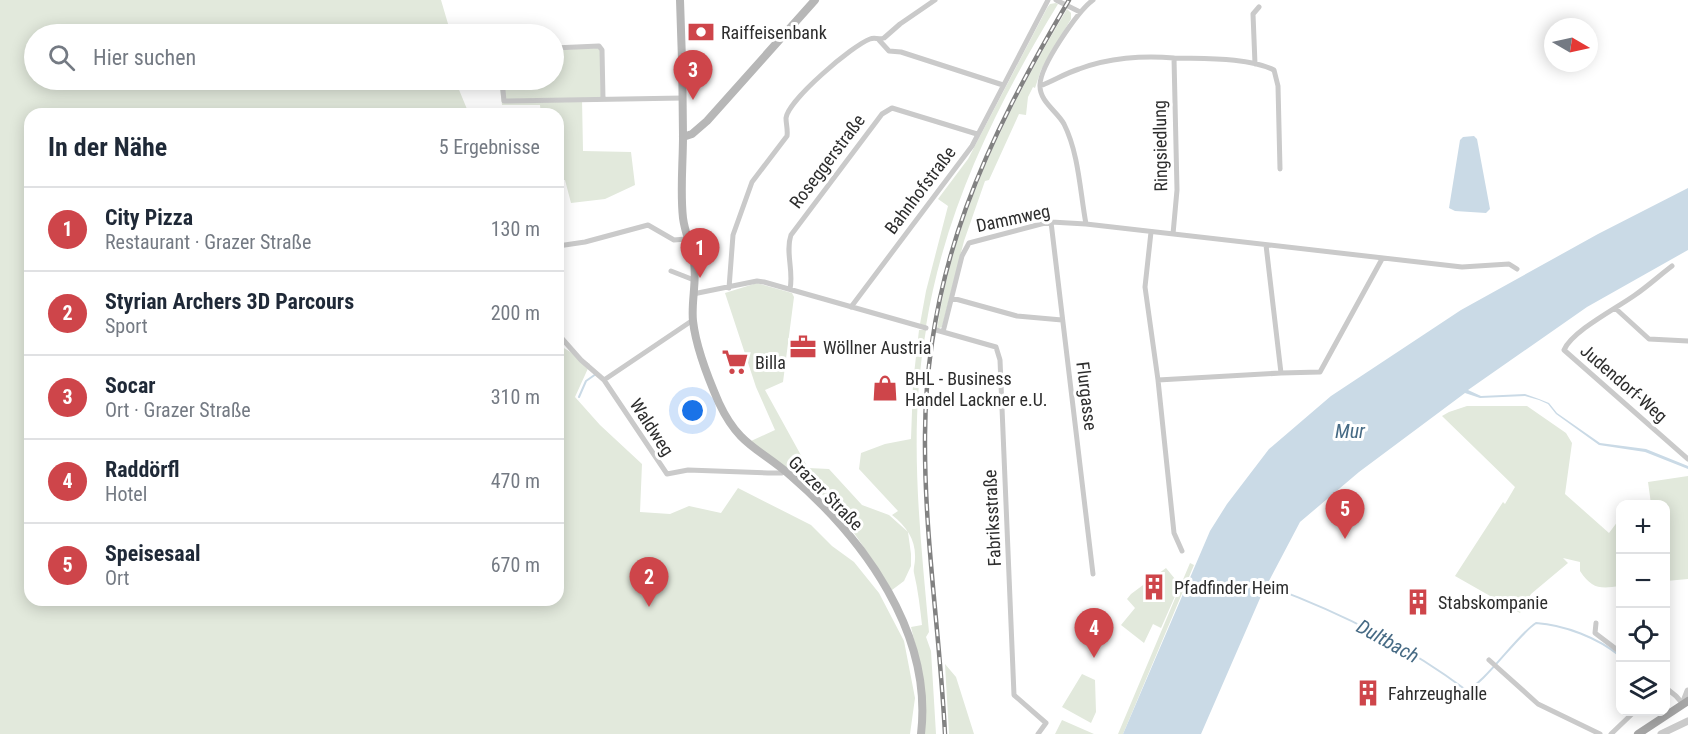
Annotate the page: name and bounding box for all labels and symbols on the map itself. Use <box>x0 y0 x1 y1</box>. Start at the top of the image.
bank icon: Raiffeisenbank <box>686 17 716 47</box>
north arrow <box>1544 18 1598 72</box>
place label: Raiffeisenbank <box>721 22 827 43</box>
pin: 3 <box>674 51 712 100</box>
street label: Ringsiedlung <box>1149 100 1171 192</box>
street label: Roseggerstraße <box>785 110 869 212</box>
street label: Bahnhofstraße <box>880 142 960 238</box>
street label: Dammweg <box>974 200 1052 236</box>
pin: 1 <box>680 228 720 278</box>
office icon: Wöllner Austria <box>788 332 818 362</box>
place label: Wöllner Austria <box>823 337 931 358</box>
street label: Judendorf-Weg <box>1576 340 1672 426</box>
supermarket icon: Billa <box>720 347 750 377</box>
place label: Billa <box>755 352 786 373</box>
street label: Flurgasse <box>1072 360 1102 432</box>
place label: BHL - Business Handel Lackner e.U. <box>905 368 1048 410</box>
shop icon: BHL - Business Handel Lackner e.U. <box>870 373 900 403</box>
street label: Waldweg <box>626 394 678 460</box>
your location <box>678 396 707 425</box>
water label: Mur <box>1335 419 1366 443</box>
street label: Grazer Straße <box>784 451 868 535</box>
street label: Fabriksstraße <box>979 469 1005 567</box>
pin: 5 <box>1326 490 1364 539</box>
pin: 2 <box>630 558 668 607</box>
building icon: Pfadfinder Heim <box>1139 572 1169 602</box>
place label: Pfadfinder Heim <box>1174 577 1289 598</box>
building icon: Stabskompanie <box>1403 587 1433 617</box>
place label: Stabskompanie <box>1438 592 1548 613</box>
pin: 4 <box>1074 608 1114 658</box>
water label: Dultbach <box>1353 614 1423 668</box>
building icon: Fahrzeughalle <box>1353 678 1383 708</box>
place label: Fahrzeughalle <box>1388 683 1487 704</box>

